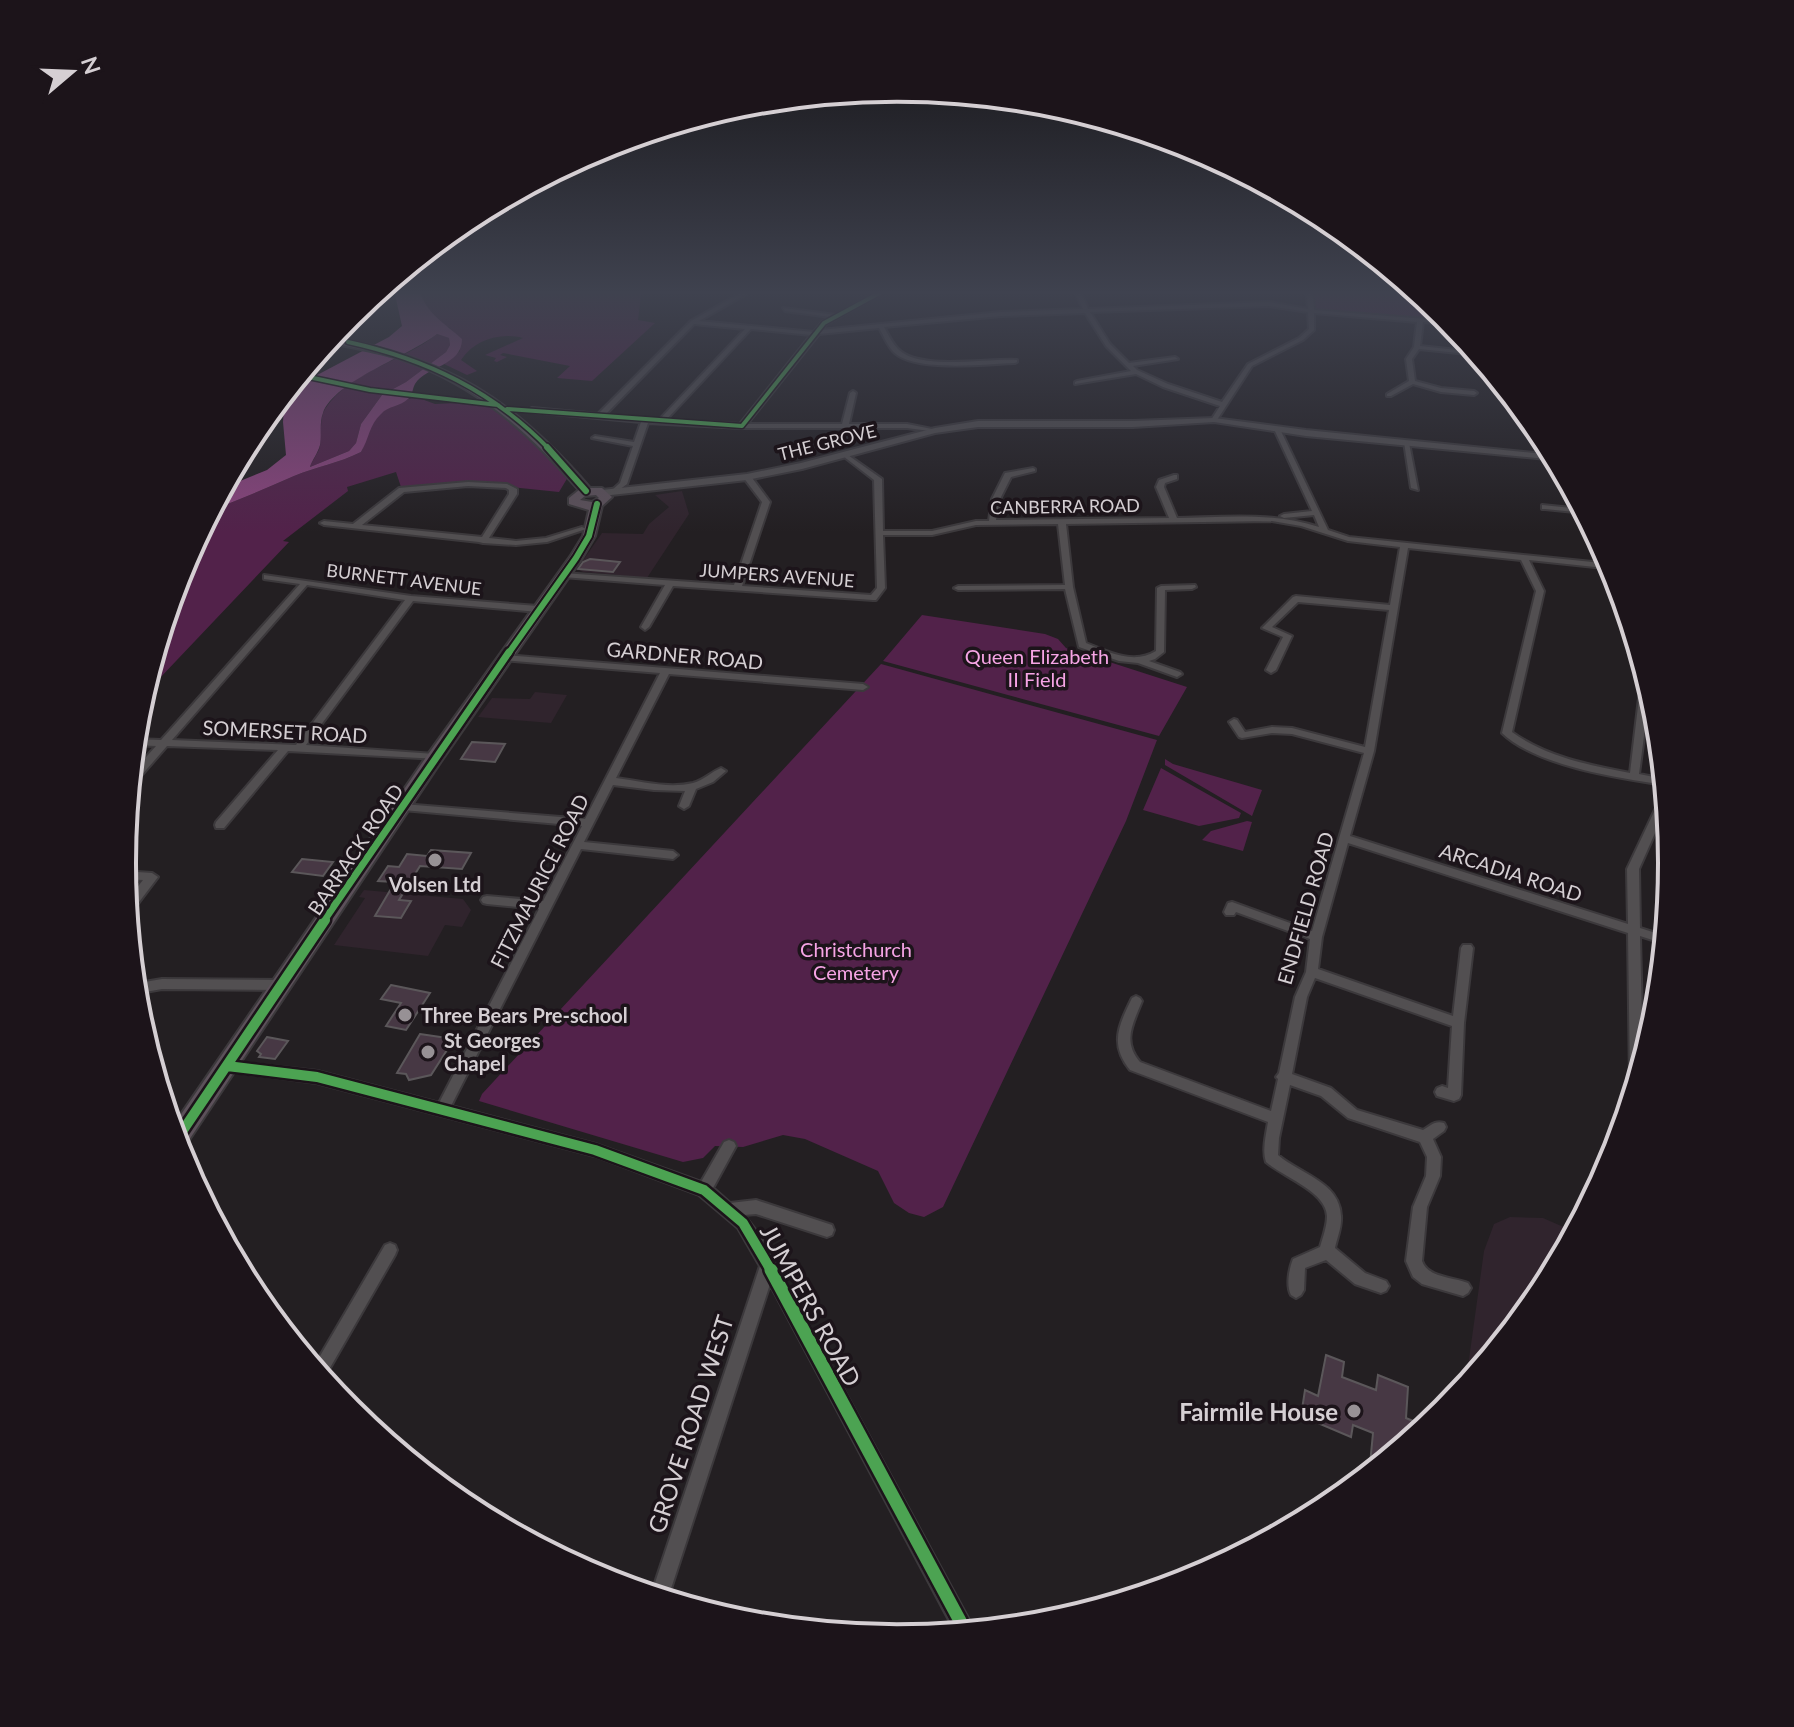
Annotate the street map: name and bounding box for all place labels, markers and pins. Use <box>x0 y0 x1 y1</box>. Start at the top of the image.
marker: Volsen Ltd <box>426 851 444 869</box>
place label: Volsen Ltd <box>388 872 481 896</box>
place label: Three Bears Pre-school <box>421 1003 628 1027</box>
marker: Three Bears Pre-school <box>396 1006 414 1024</box>
place label: St Georges Chapel <box>444 1028 541 1075</box>
marker: St Georges Chapel <box>419 1043 437 1061</box>
place label: Fairmile House <box>1179 1397 1338 1426</box>
marker: Fairmile House <box>1345 1402 1363 1420</box>

